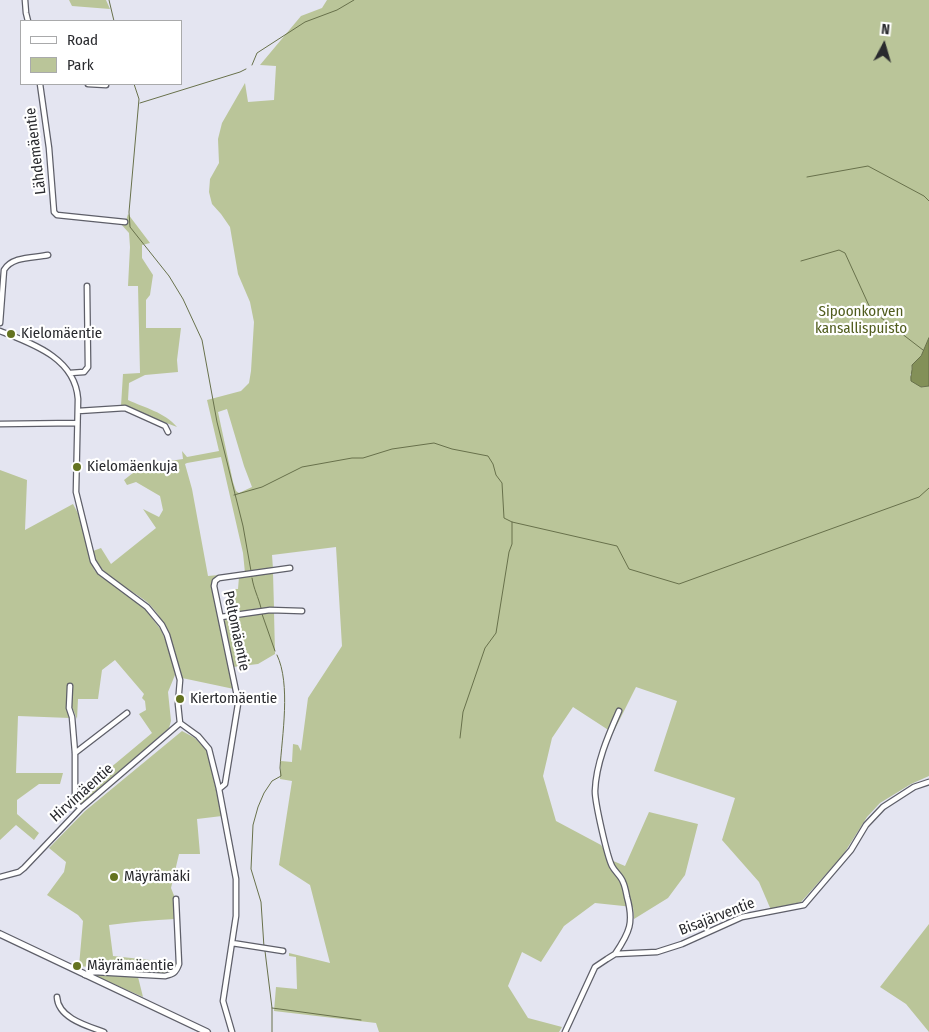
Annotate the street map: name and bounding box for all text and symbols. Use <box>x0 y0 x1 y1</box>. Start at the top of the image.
legend <box>20 20 182 85</box>
north arrow <box>859 20 909 70</box>
text: N <box>881 21 891 38</box>
text: Road <box>67 31 98 49</box>
text: Park <box>67 56 94 74</box>
street label: Lähdemäentie <box>22 106 50 196</box>
park label: Sipoonkorven kansallispuisto <box>815 303 907 338</box>
place label: Kielomäentie <box>21 325 102 343</box>
marker: Kielomäentie <box>5 328 17 340</box>
place label: Kielomäenkuja <box>87 458 178 476</box>
marker: Kielomäenkuja <box>71 461 83 473</box>
street label: Peltomäentie <box>219 589 253 673</box>
place label: Kiertomäentie <box>190 690 277 708</box>
marker: Kiertomäentie <box>174 693 186 705</box>
street label: Hirvimäentie <box>47 760 117 826</box>
place label: Mäyrämäki <box>124 868 190 886</box>
marker: Mäyrämäki <box>108 871 120 883</box>
street label: Bisajärventie <box>676 894 758 940</box>
place label: Mäyrämäentie <box>87 957 174 975</box>
marker: Mäyrämäentie <box>71 960 83 972</box>

